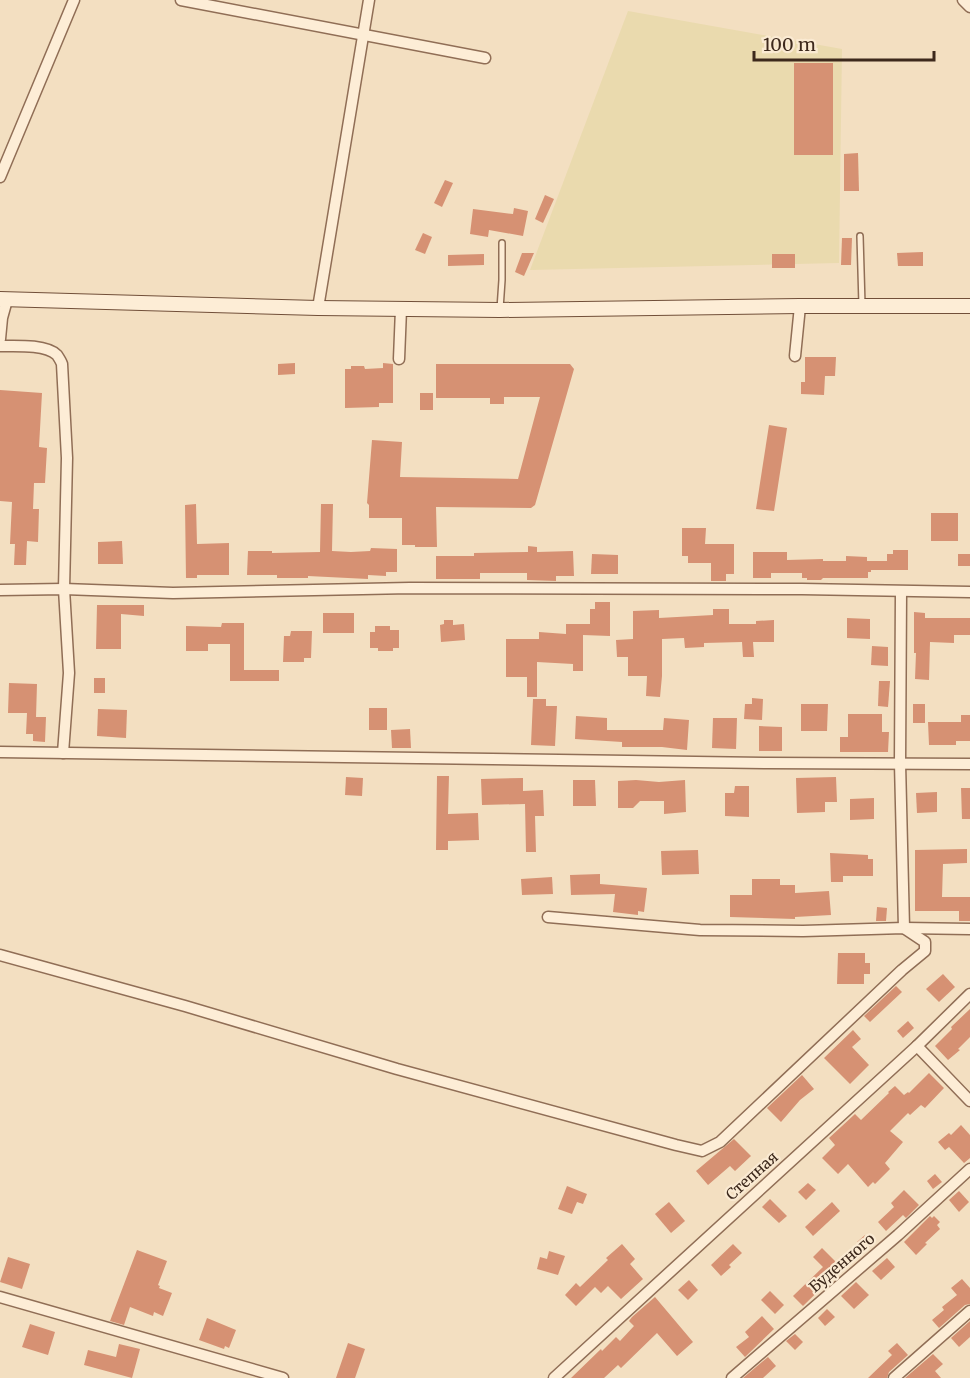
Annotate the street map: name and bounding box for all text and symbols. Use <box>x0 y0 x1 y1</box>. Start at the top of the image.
scale bar <box>754 24 934 62</box>
text: 100 m <box>763 33 816 56</box>
street label: Степная <box>722 1147 782 1204</box>
street label: Буденного <box>805 1229 879 1296</box>

